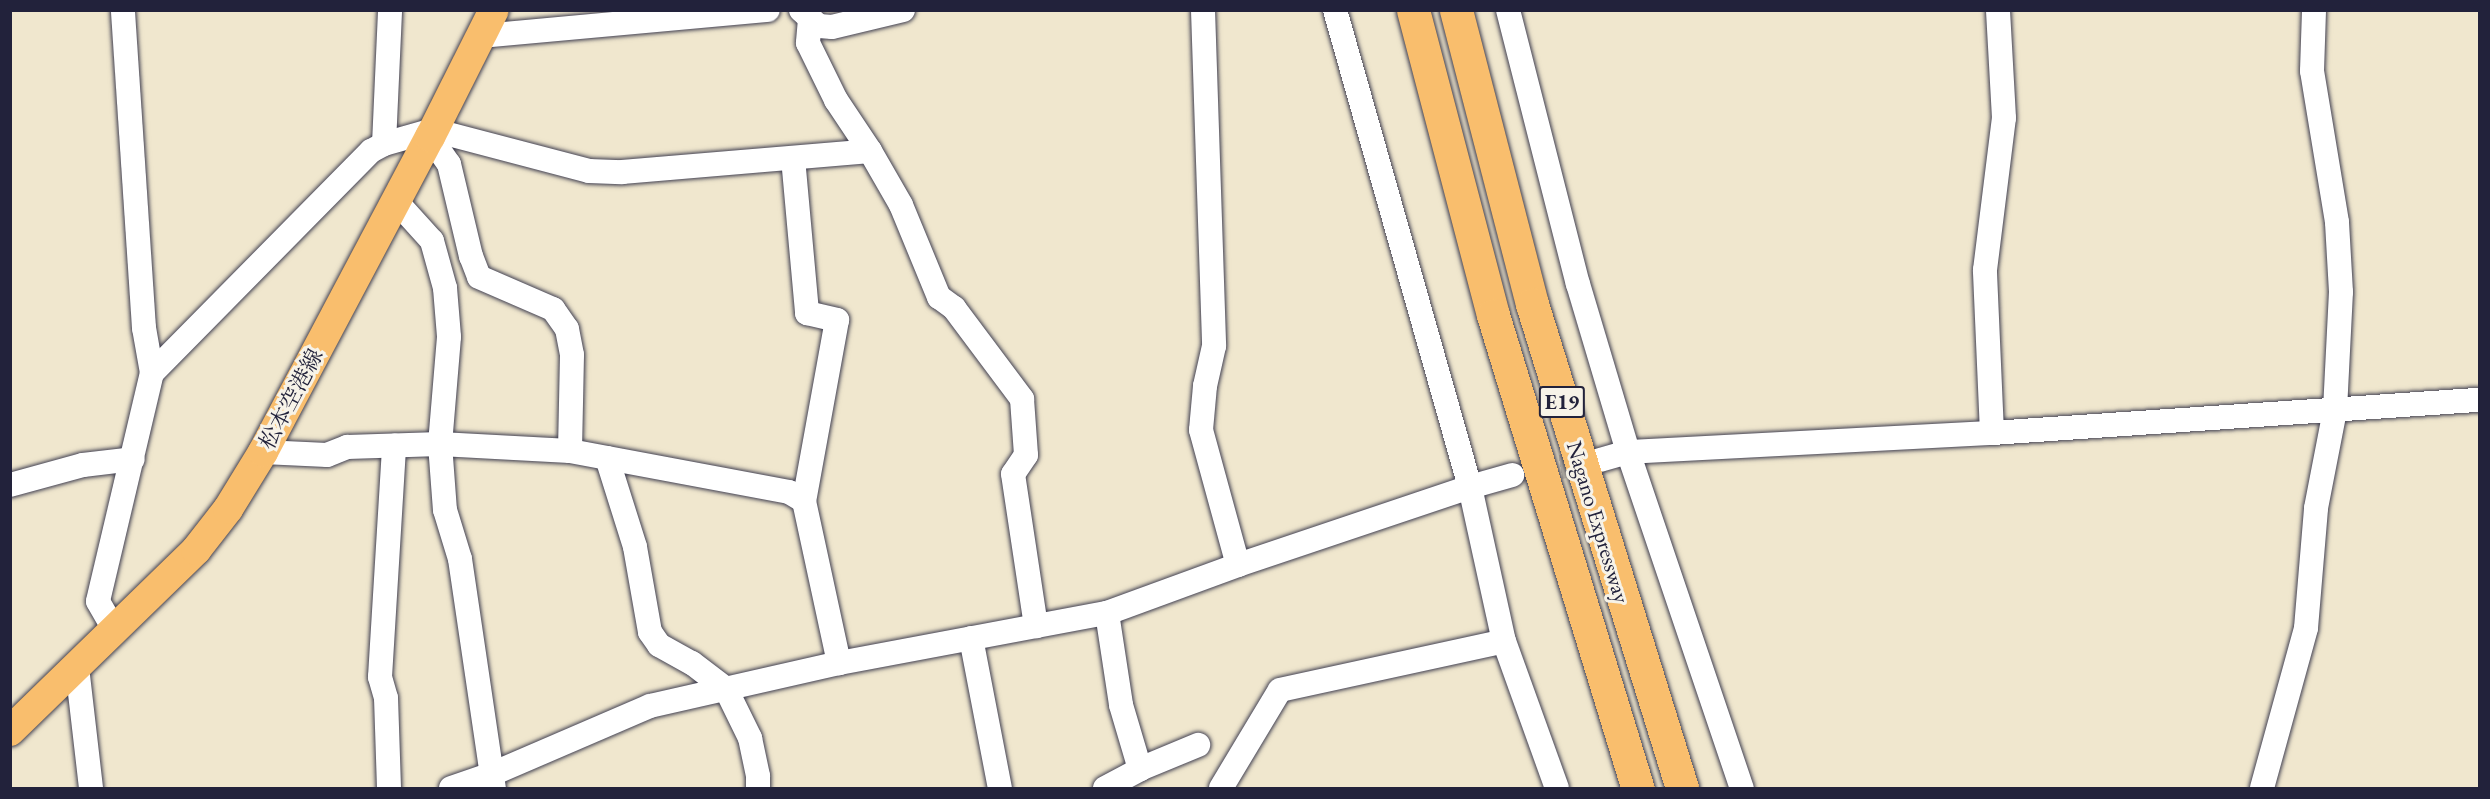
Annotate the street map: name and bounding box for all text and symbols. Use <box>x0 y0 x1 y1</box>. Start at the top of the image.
street label: 松本空港線 <box>254 344 328 454</box>
road number: E19 <box>1538 384 1586 420</box>
street label: Nagano Expressway <box>1561 438 1635 606</box>

